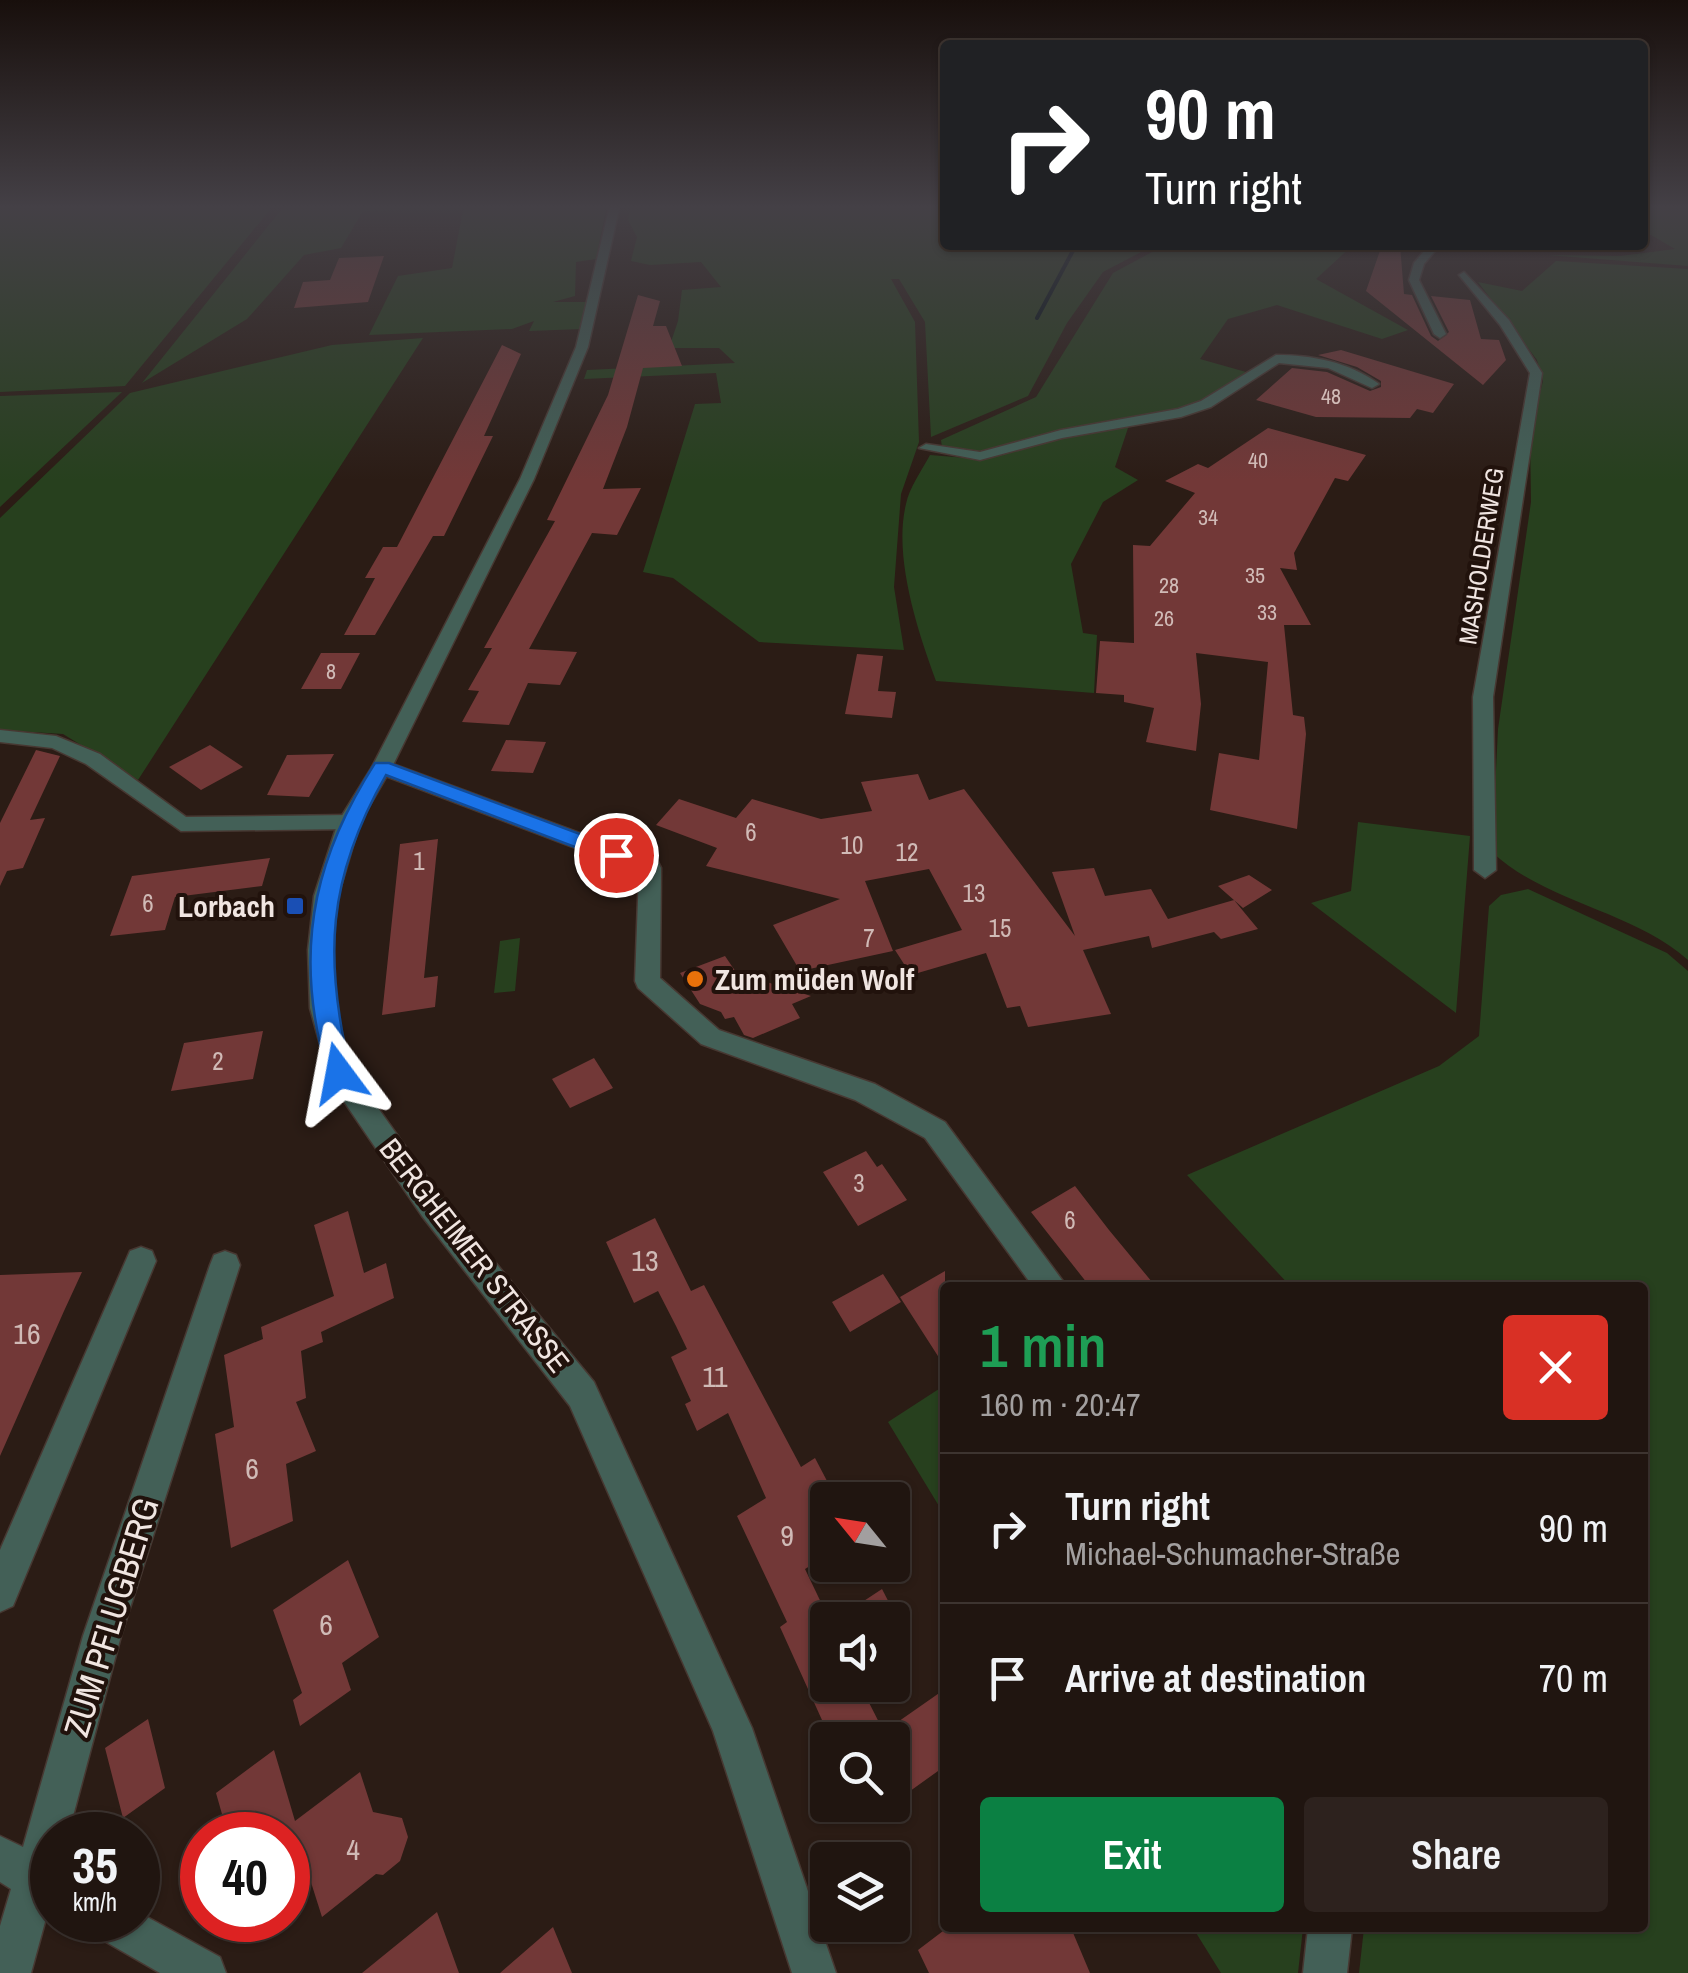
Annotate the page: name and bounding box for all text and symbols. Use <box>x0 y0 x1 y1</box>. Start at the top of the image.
text: 90 m <box>1145 67 1276 161</box>
icon: right <box>980 80 1110 210</box>
text: Turn right <box>1145 157 1302 218</box>
house number: 48 <box>1321 381 1341 411</box>
house number: 40 <box>1248 445 1268 475</box>
street label: MASHOLDERWEG <box>1450 465 1512 647</box>
house number: 34 <box>1198 502 1218 532</box>
house number: 35 <box>1245 560 1265 590</box>
house number: 28 <box>1159 570 1179 600</box>
house number: 33 <box>1257 597 1277 627</box>
house number: 26 <box>1154 603 1174 633</box>
house number: 8 <box>326 656 336 686</box>
pin <box>574 813 659 898</box>
house number: 6 <box>745 815 757 849</box>
icon: arrive <box>589 828 644 883</box>
house number: 10 <box>841 828 863 862</box>
house number: 12 <box>896 835 918 869</box>
house number: 1 <box>413 844 425 878</box>
house number: 13 <box>963 876 985 910</box>
house number: 6 <box>142 886 154 920</box>
place label: Lorbach <box>178 886 275 926</box>
marker: Lorbach <box>284 895 306 917</box>
house number: 15 <box>989 911 1011 945</box>
house number: 7 <box>863 921 875 955</box>
place label: Zum müden Wolf <box>715 959 915 999</box>
marker: Zum müden Wolf <box>684 968 706 990</box>
position arrow <box>287 1021 391 1125</box>
house number: 2 <box>212 1044 224 1078</box>
street label: BERGHEIMER STRASSE <box>371 1130 579 1380</box>
house number: 3 <box>853 1166 865 1200</box>
house number: 6 <box>1064 1203 1076 1237</box>
house number: 13 <box>631 1240 659 1280</box>
text: 1 min <box>980 1305 1107 1386</box>
house number: 16 <box>13 1313 41 1353</box>
button: close <box>1503 1315 1608 1420</box>
house number: 11 <box>702 1356 728 1396</box>
text: 160 m · 20:47 <box>980 1383 1140 1426</box>
house number: 6 <box>245 1448 259 1488</box>
text: Turn right <box>1065 1481 1210 1532</box>
north arrow <box>810 1482 910 1582</box>
map controls <box>810 1482 910 1942</box>
street label: ZUM PFLUGBERG <box>52 1492 170 1742</box>
icon: right <box>980 1501 1035 1556</box>
text: 90 m <box>1539 1503 1608 1554</box>
house number: 9 <box>780 1515 794 1555</box>
text: Michael-Schumacher-Straße <box>1065 1532 1400 1575</box>
button: sound <box>810 1602 910 1702</box>
house number: 6 <box>319 1604 333 1644</box>
icon: arrive <box>980 1651 1035 1706</box>
text: Arrive at destination <box>1065 1653 1366 1704</box>
text: 70 m <box>1539 1653 1608 1704</box>
button: search <box>810 1722 910 1822</box>
button: Exit <box>980 1797 1284 1912</box>
button: Share <box>1304 1797 1608 1912</box>
speed limit sign: 40 <box>180 1812 310 1942</box>
house number: 4 <box>346 1829 360 1869</box>
text: 35 <box>72 1831 118 1899</box>
button: layers <box>810 1842 910 1942</box>
text: km/h <box>73 1885 117 1919</box>

